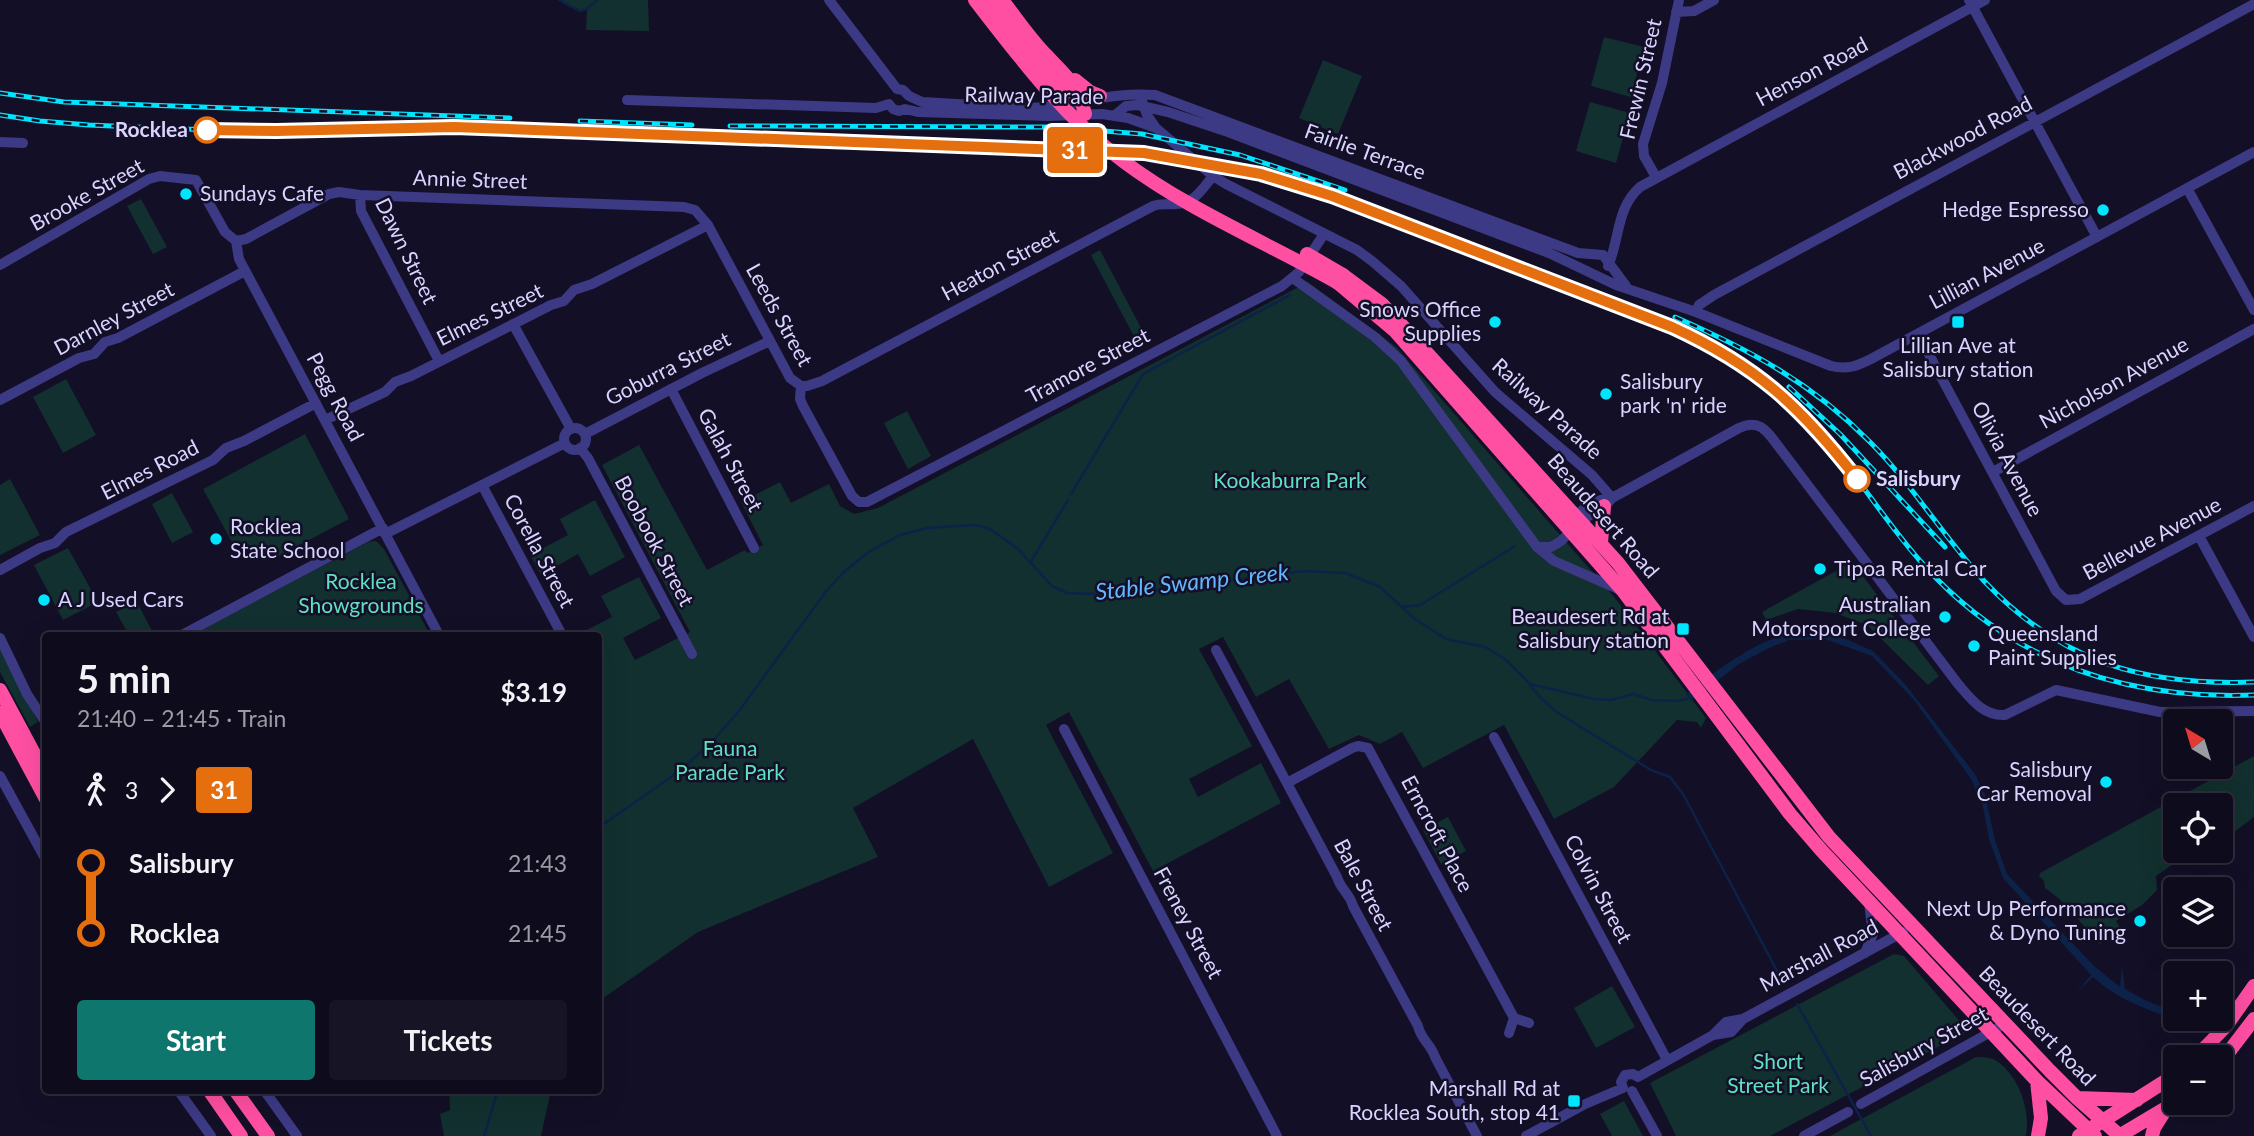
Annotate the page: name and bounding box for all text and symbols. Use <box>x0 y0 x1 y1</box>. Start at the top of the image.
street label: Frewin Street <box>1614 15 1666 141</box>
street label: Henson Road <box>1751 31 1872 111</box>
street label: Railway Parade <box>964 81 1104 108</box>
street label: Blackwood Road <box>1889 90 2036 184</box>
place label: Rocklea <box>115 116 188 141</box>
marker: Rocklea <box>194 117 220 143</box>
street label: Fairlie Terrace <box>1302 117 1429 184</box>
line badge: 31 <box>1044 127 1106 173</box>
text: 31 <box>1061 135 1089 164</box>
street label: Brooke Street <box>25 152 148 235</box>
street label: Annie Street <box>412 164 528 193</box>
place label: Sundays Cafe <box>200 180 324 205</box>
marker: Sundays Cafe <box>178 186 194 202</box>
street label: Dawn Street <box>371 193 444 308</box>
place label: Hedge Espresso <box>1942 196 2089 221</box>
marker: Hedge Espresso <box>2095 202 2111 218</box>
street label: Heaton Street <box>937 222 1062 305</box>
street label: Lillian Avenue <box>1924 232 2048 314</box>
street label: Leeds Street <box>742 258 819 370</box>
street label: Darnley Street <box>49 275 178 360</box>
street label: Elmes Street <box>432 277 547 350</box>
place label: Snows Office Supplies <box>1359 296 1481 345</box>
marker: Snows Office Supplies <box>1487 314 1503 330</box>
marker: Lillian Ave at Salisbury station <box>1950 314 1966 330</box>
street label: Tramore Street <box>1021 321 1154 408</box>
street label: Goburra Street <box>601 325 734 410</box>
street label: Nicholson Avenue <box>2034 330 2192 433</box>
place label: Lillian Ave at Salisbury station <box>1882 332 2034 381</box>
street label: Pegg Road <box>303 348 370 445</box>
street label: Railway Parade <box>1488 352 1608 464</box>
place label: Salisbury park 'n' ride <box>1620 368 1727 417</box>
marker: Salisbury park 'n' ride <box>1598 386 1614 402</box>
street label: Olivia Avenue <box>1967 396 2049 520</box>
street label: Galah Street <box>694 403 769 516</box>
street label: Elmes Road <box>96 433 202 504</box>
street label: Beaudesert Road <box>1543 448 1665 582</box>
place label: Salisbury <box>1876 465 1961 490</box>
marker: Salisbury <box>1844 466 1870 492</box>
park label: Kookaburra Park <box>1213 467 1367 492</box>
street label: Boobook Street <box>610 471 700 610</box>
street label: Corella Street <box>500 489 581 612</box>
street label: Bellevue Avenue <box>2078 491 2225 585</box>
place label: Rocklea State School <box>230 513 345 562</box>
marker: Rocklea State School <box>208 531 224 547</box>
place label: Tipoa Rental Car <box>1834 555 1987 580</box>
water label: Stable Swamp Creek <box>1094 557 1291 605</box>
marker: Tipoa Rental Car <box>1812 561 1828 577</box>
park label: Rocklea Showgrounds <box>298 568 424 617</box>
place label: A J Used Cars <box>58 586 184 611</box>
place label: Australian Motorsport College <box>1751 591 1931 640</box>
marker: A J Used Cars <box>36 592 52 608</box>
place label: Beaudesert Rd at Salisbury station <box>1511 603 1669 652</box>
marker: Australian Motorsport College <box>1937 609 1953 625</box>
place label: Queensland Paint Supplies <box>1988 620 2117 669</box>
marker: Beaudesert Rd at Salisbury station <box>1675 621 1691 637</box>
marker: Queensland Paint Supplies <box>1966 638 1982 654</box>
text: 5 min <box>77 655 171 701</box>
text: $3.19 <box>501 676 567 708</box>
text: 21:40 – 21:45 · Train <box>77 704 286 732</box>
north arrow <box>2163 709 2233 779</box>
map controls <box>2163 709 2233 1115</box>
park label: Fauna Parade Park <box>675 735 785 784</box>
place label: Salisbury Car Removal <box>1977 756 2092 805</box>
icon: walk <box>77 771 115 809</box>
icon: forward <box>148 771 186 809</box>
street label: Erncroft Place <box>1397 771 1480 896</box>
marker: Salisbury Car Removal <box>2098 774 2114 790</box>
text: 31 <box>210 775 238 804</box>
text: 3 <box>125 776 138 804</box>
button: locate <box>2163 793 2233 863</box>
street label: Colvin Street <box>1560 830 1639 947</box>
street label: Bale Street <box>1330 834 1399 935</box>
text: Salisbury <box>129 847 234 879</box>
text: 21:43 <box>508 849 567 877</box>
street label: Freney Street <box>1149 862 1229 983</box>
button: layers <box>2163 877 2233 947</box>
place label: Next Up Performance & Dyno Tuning <box>1926 895 2126 944</box>
street label: Marshall Road <box>1755 913 1882 996</box>
marker: Next Up Performance & Dyno Tuning <box>2132 913 2148 929</box>
text: Rocklea <box>129 917 220 949</box>
text: 21:45 <box>508 919 567 947</box>
street label: Beaudesert Road <box>1975 960 2102 1090</box>
button: + <box>2163 961 2233 1031</box>
button: Start <box>77 1000 315 1080</box>
button: Tickets <box>329 1000 567 1080</box>
street label: Salisbury Street <box>1855 1000 1992 1091</box>
button: − <box>2163 1045 2233 1115</box>
park label: Short Street Park <box>1727 1048 1829 1097</box>
place label: Marshall Rd at Rocklea South, stop 41 <box>1349 1075 1560 1124</box>
marker: Marshall Rd at Rocklea South, stop 41 <box>1566 1093 1582 1109</box>

